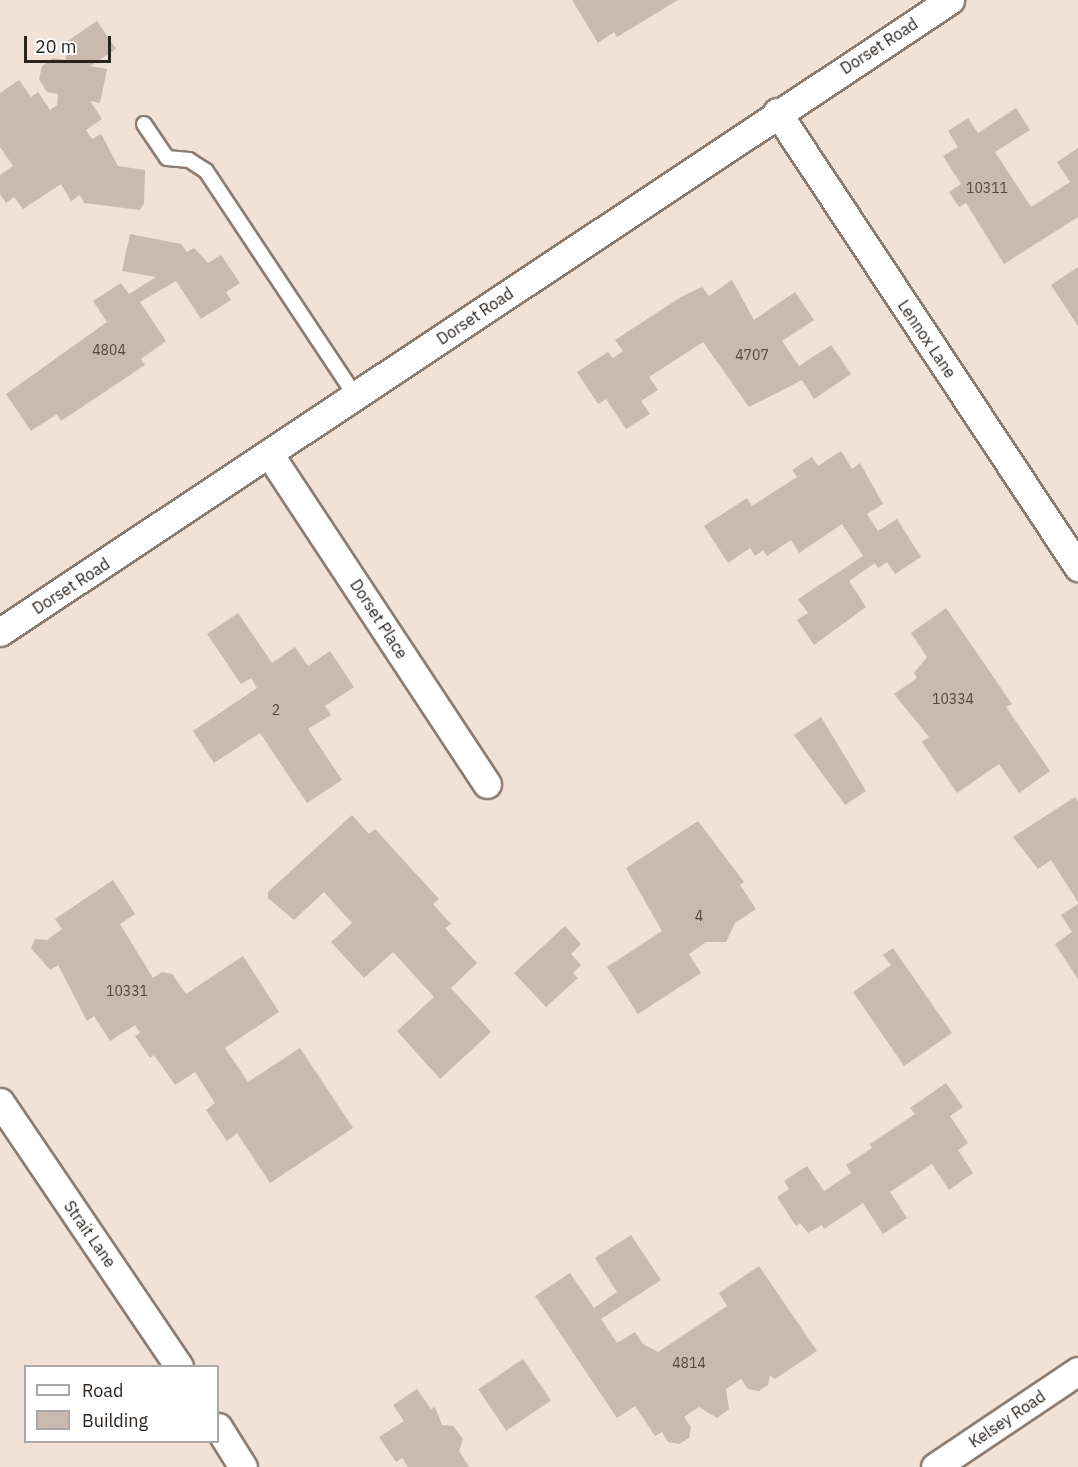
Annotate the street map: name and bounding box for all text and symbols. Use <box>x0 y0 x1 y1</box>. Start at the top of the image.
street label: Dorset Road <box>837 14 921 78</box>
scale bar <box>27 24 114 62</box>
text: 20 m <box>35 35 77 58</box>
house number: 10311 <box>966 180 1008 196</box>
street label: Dorset Road <box>433 283 517 349</box>
street label: Lennox Lane <box>894 296 960 382</box>
house number: 4804 <box>92 342 126 358</box>
house number: 4707 <box>735 347 769 363</box>
street label: Dorset Road <box>29 554 113 618</box>
street label: Dorset Place <box>346 576 412 662</box>
house number: 10334 <box>932 691 974 707</box>
house number: 2 <box>272 702 280 718</box>
house number: 4 <box>695 908 703 924</box>
house number: 10331 <box>106 983 148 999</box>
street label: Strait Lane <box>60 1197 120 1271</box>
house number: 4814 <box>672 1355 706 1371</box>
legend <box>24 1365 219 1443</box>
text: Road <box>82 1379 123 1402</box>
street label: Kelsey Road <box>965 1386 1049 1452</box>
text: Building <box>82 1409 148 1432</box>

